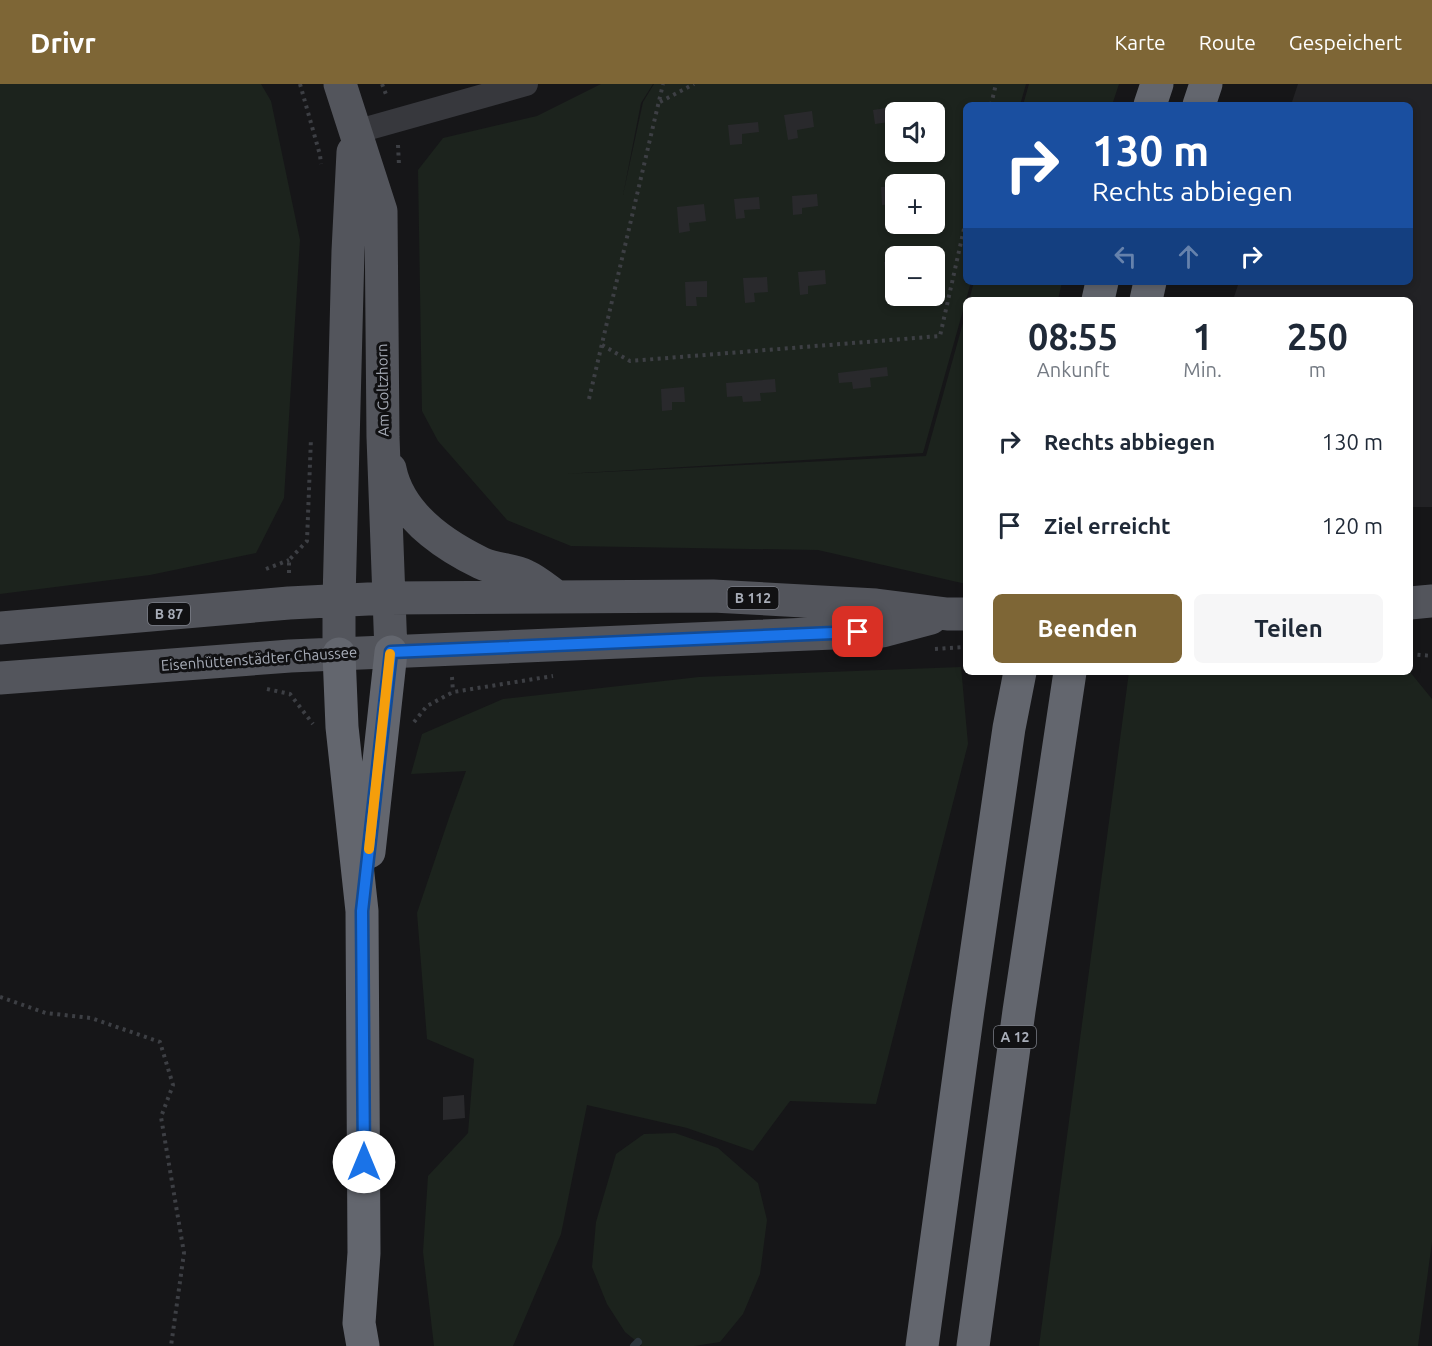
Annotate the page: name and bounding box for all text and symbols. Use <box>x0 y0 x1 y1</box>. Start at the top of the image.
text: Drivr <box>30 27 96 58</box>
text: Karte <box>1114 30 1166 54</box>
text: Route <box>1199 30 1256 54</box>
text: Gespeichert <box>1289 30 1402 54</box>
map controls <box>885 102 945 306</box>
button: sound <box>885 102 945 162</box>
icon: right <box>993 126 1071 204</box>
text: 130 m <box>1092 127 1209 174</box>
button: + <box>885 174 945 234</box>
text: Rechts abbiegen <box>1092 176 1293 206</box>
icon: left <box>1109 240 1142 273</box>
icon: ahead <box>1172 240 1205 273</box>
icon: right <box>1235 240 1268 273</box>
button: − <box>885 246 945 306</box>
text: 08:55 <box>1028 316 1118 357</box>
text: 1 <box>1192 316 1213 357</box>
text: 250 <box>1287 316 1348 357</box>
street label: Am Goltzhorn <box>373 343 392 437</box>
text: Ankunft <box>1037 358 1110 381</box>
text: Min. <box>1183 358 1222 381</box>
text: m <box>1309 358 1326 381</box>
icon: right <box>993 425 1026 458</box>
text: Rechts abbiegen <box>1044 429 1215 454</box>
text: 130 m <box>1322 429 1383 454</box>
icon: arrive <box>993 509 1026 542</box>
text: Ziel erreicht <box>1044 513 1171 538</box>
text: 120 m <box>1322 513 1383 538</box>
road number: B 112 <box>728 587 778 609</box>
button: Beenden <box>993 594 1182 663</box>
button: Teilen <box>1194 594 1383 663</box>
road number: B 87 <box>148 603 190 625</box>
pin <box>832 606 883 657</box>
icon: arrive <box>841 615 874 648</box>
street label: Eisenhüttenstädter Chaussee <box>160 643 358 674</box>
road number: A 12 <box>994 1026 1036 1048</box>
position arrow <box>332 1130 396 1194</box>

